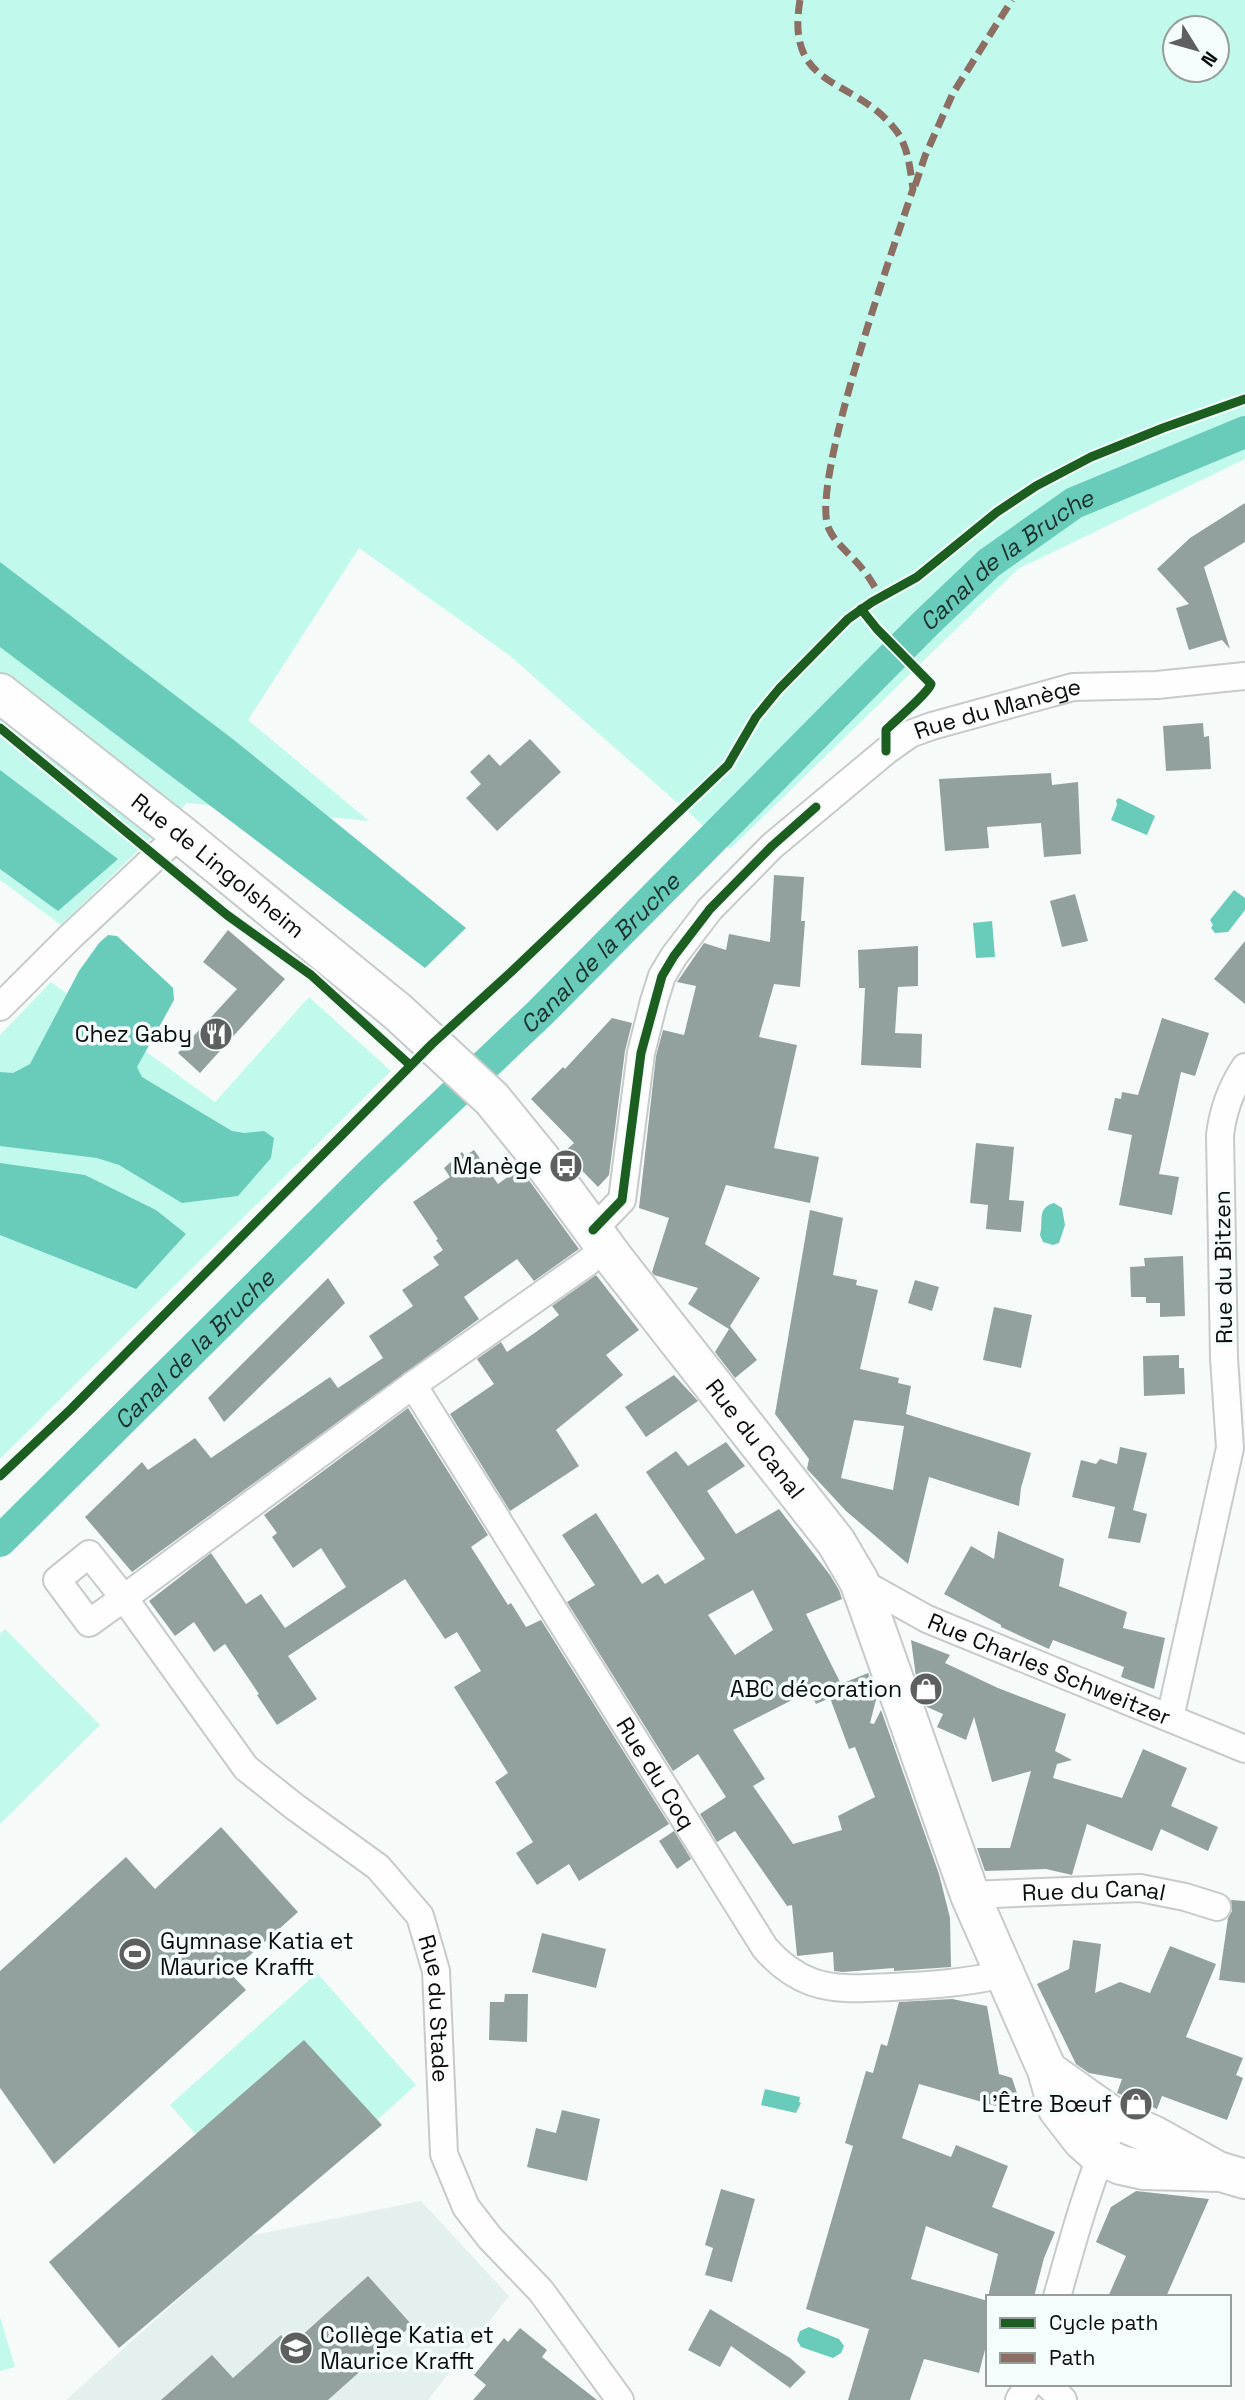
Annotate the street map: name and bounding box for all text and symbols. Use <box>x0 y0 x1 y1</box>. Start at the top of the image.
north arrow <box>1161 14 1231 84</box>
text: N <box>1195 46 1223 72</box>
water label: Canal de la Bruche <box>912 481 1098 637</box>
street label: Rue du Manège <box>910 672 1081 746</box>
street label: Rue de Lingolsheim <box>125 786 311 945</box>
water label: Canal de la Bruche <box>513 865 687 1040</box>
restaurant icon: Chez Gaby <box>197 1015 235 1053</box>
place label: Chez Gaby <box>75 1019 192 1049</box>
bus stop icon: Manège <box>547 1147 585 1185</box>
place label: Manège <box>453 1151 542 1181</box>
street label: Rue du Bitzen <box>1207 1190 1239 1344</box>
water label: Canal de la Bruche <box>107 1262 281 1435</box>
street label: Rue du Canal <box>699 1373 811 1505</box>
street label: Rue Charles Schweitzer <box>923 1606 1175 1732</box>
shop icon: ABC décoration <box>907 1670 945 1708</box>
place label: ABC décoration <box>730 1674 902 1704</box>
street label: Rue du Coq <box>609 1712 702 1835</box>
street label: Rue du Canal <box>1021 1873 1168 1908</box>
place label: Gymnase Katia et Maurice Krafft <box>160 1926 354 1982</box>
street label: Rue du Stade <box>411 1931 456 2083</box>
sports icon: Gymnase Katia et Maurice Krafft <box>116 1935 154 1973</box>
shop icon: L'Être Bœuf <box>1117 2085 1155 2123</box>
place label: L'Être Bœuf <box>982 2089 1112 2119</box>
legend <box>986 2295 1231 2386</box>
text: Cycle path <box>1049 2309 1158 2336</box>
place label: Collège Katia et Maurice Krafft <box>320 2320 494 2376</box>
school or university icon: Collège Katia et Maurice Krafft <box>277 2329 315 2367</box>
text: Path <box>1049 2344 1095 2371</box>

